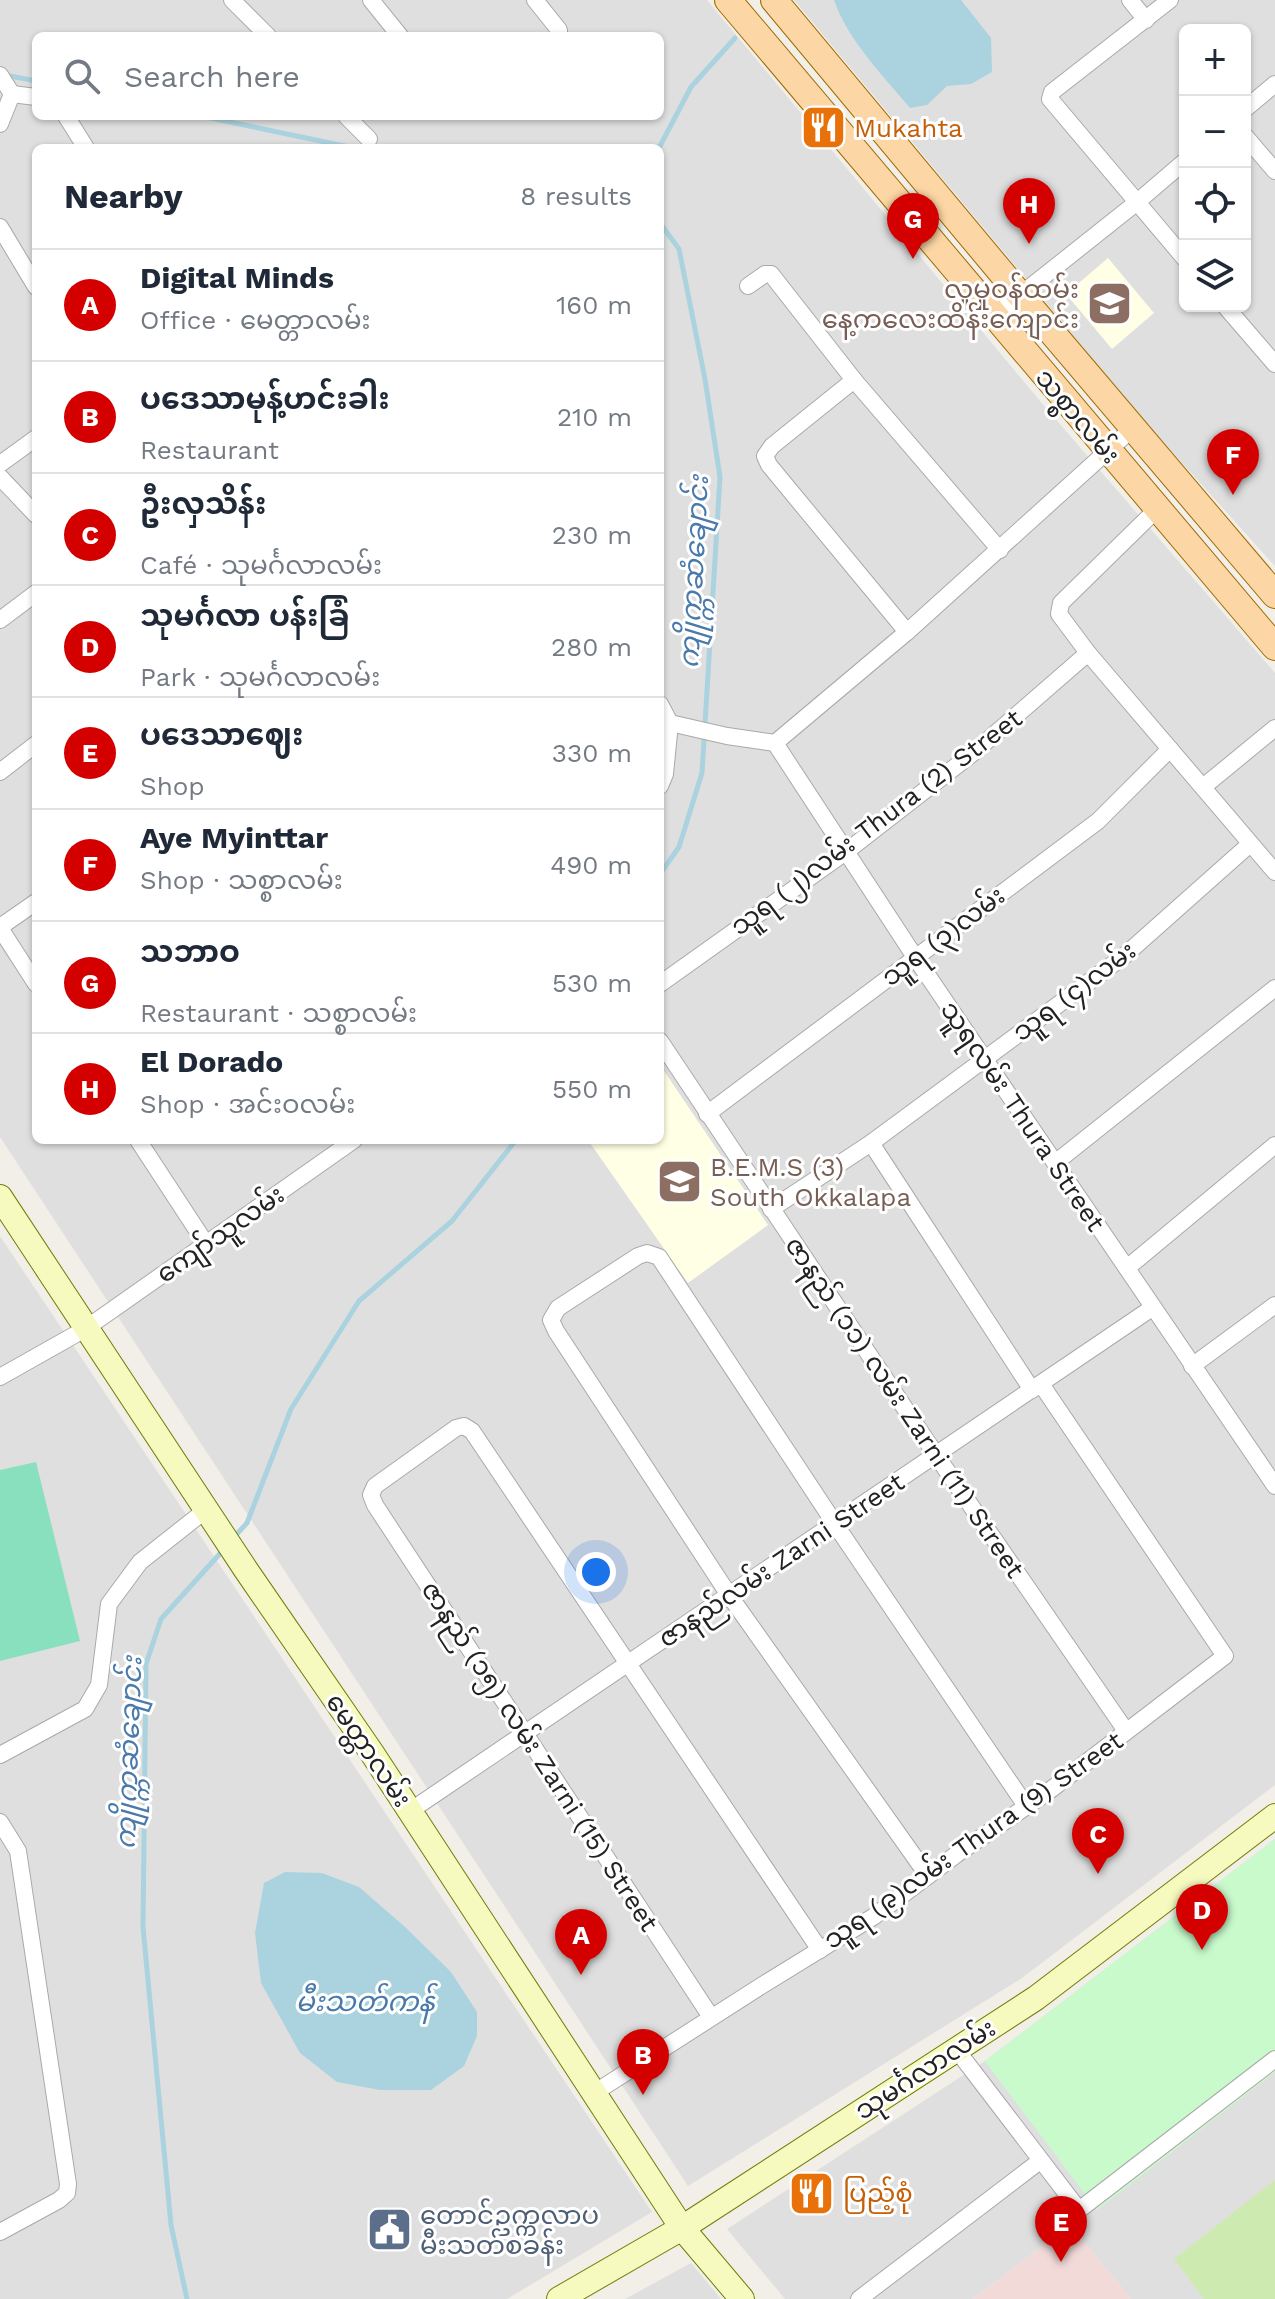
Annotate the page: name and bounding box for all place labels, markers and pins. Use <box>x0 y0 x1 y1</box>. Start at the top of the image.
restaurant icon: Mukahta <box>799 104 847 152</box>
place label: Mukahta <box>854 113 963 143</box>
pin: H <box>1003 178 1055 244</box>
pin: G <box>887 193 939 259</box>
place label: လူမှုဝန်ထမ်း နေ့ကလေးထိန်းကျောင်း <box>822 272 1079 340</box>
school or university icon: လူမှုဝန်ထမ်း နေ့ကလေးထိန်းကျောင်း <box>1086 280 1134 328</box>
pin: F <box>1207 429 1259 495</box>
place label: B.E.M.S (3) South Okkalapa <box>710 1152 911 1212</box>
school or university icon: B.E.M.S (3) South Okkalapa <box>655 1158 703 1206</box>
pin: C <box>1072 1808 1124 1874</box>
pin: D <box>1176 1884 1228 1950</box>
pin: A <box>555 1909 607 1975</box>
pin: B <box>617 2029 669 2095</box>
restaurant icon: ပြည့်စုံ <box>788 2169 836 2217</box>
place label: ပြည့်စုံ <box>843 2176 913 2214</box>
pin: E <box>1035 2196 1087 2262</box>
place label: တောင်ဥက္ကလာပ မီးသတ်စခန်း <box>420 2198 599 2266</box>
public building icon: တောင်ဥက္ကလာပ မီးသတ်စခန်း <box>365 2206 413 2254</box>

